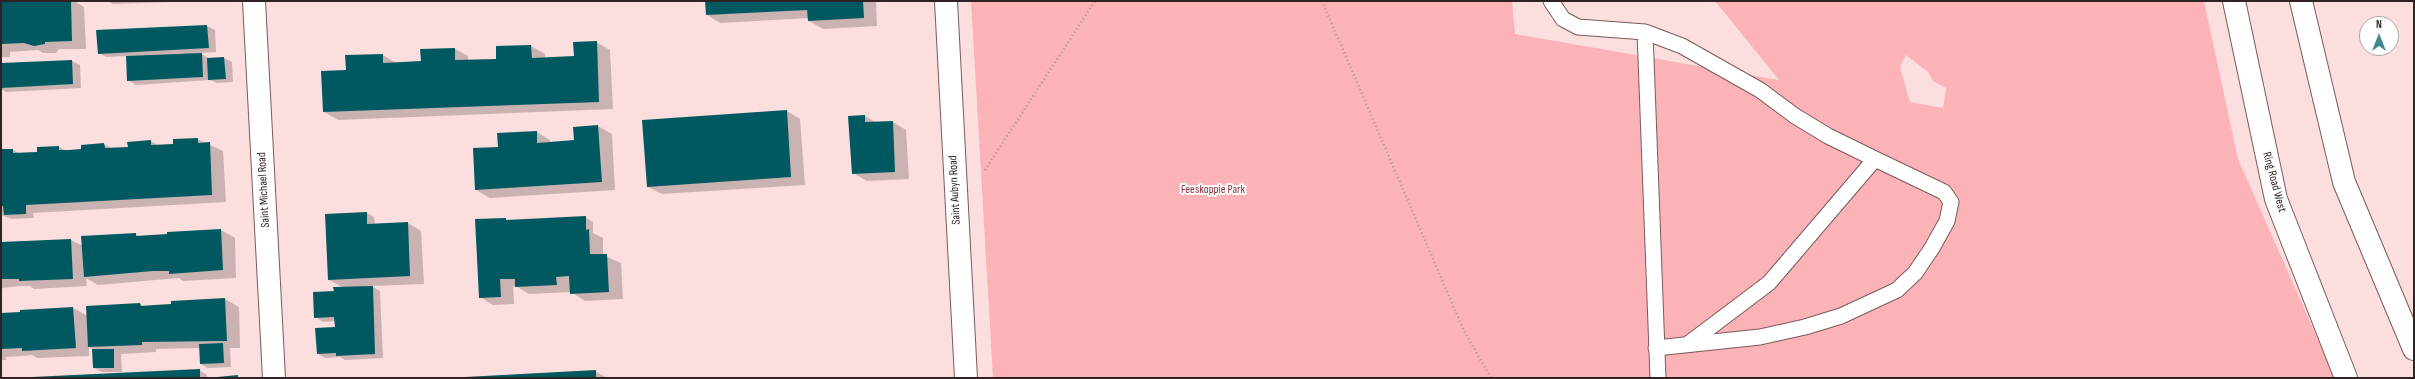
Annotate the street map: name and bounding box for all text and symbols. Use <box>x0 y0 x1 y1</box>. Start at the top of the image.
north arrow <box>2359 16 2399 56</box>
text: N <box>2376 18 2382 31</box>
street label: Ring Road West <box>2259 150 2289 214</box>
street label: Saint Michael Road <box>255 152 273 228</box>
street label: Saint Aubyn Road <box>946 155 964 225</box>
park label: Feeskoppie Park <box>1181 183 1245 197</box>

